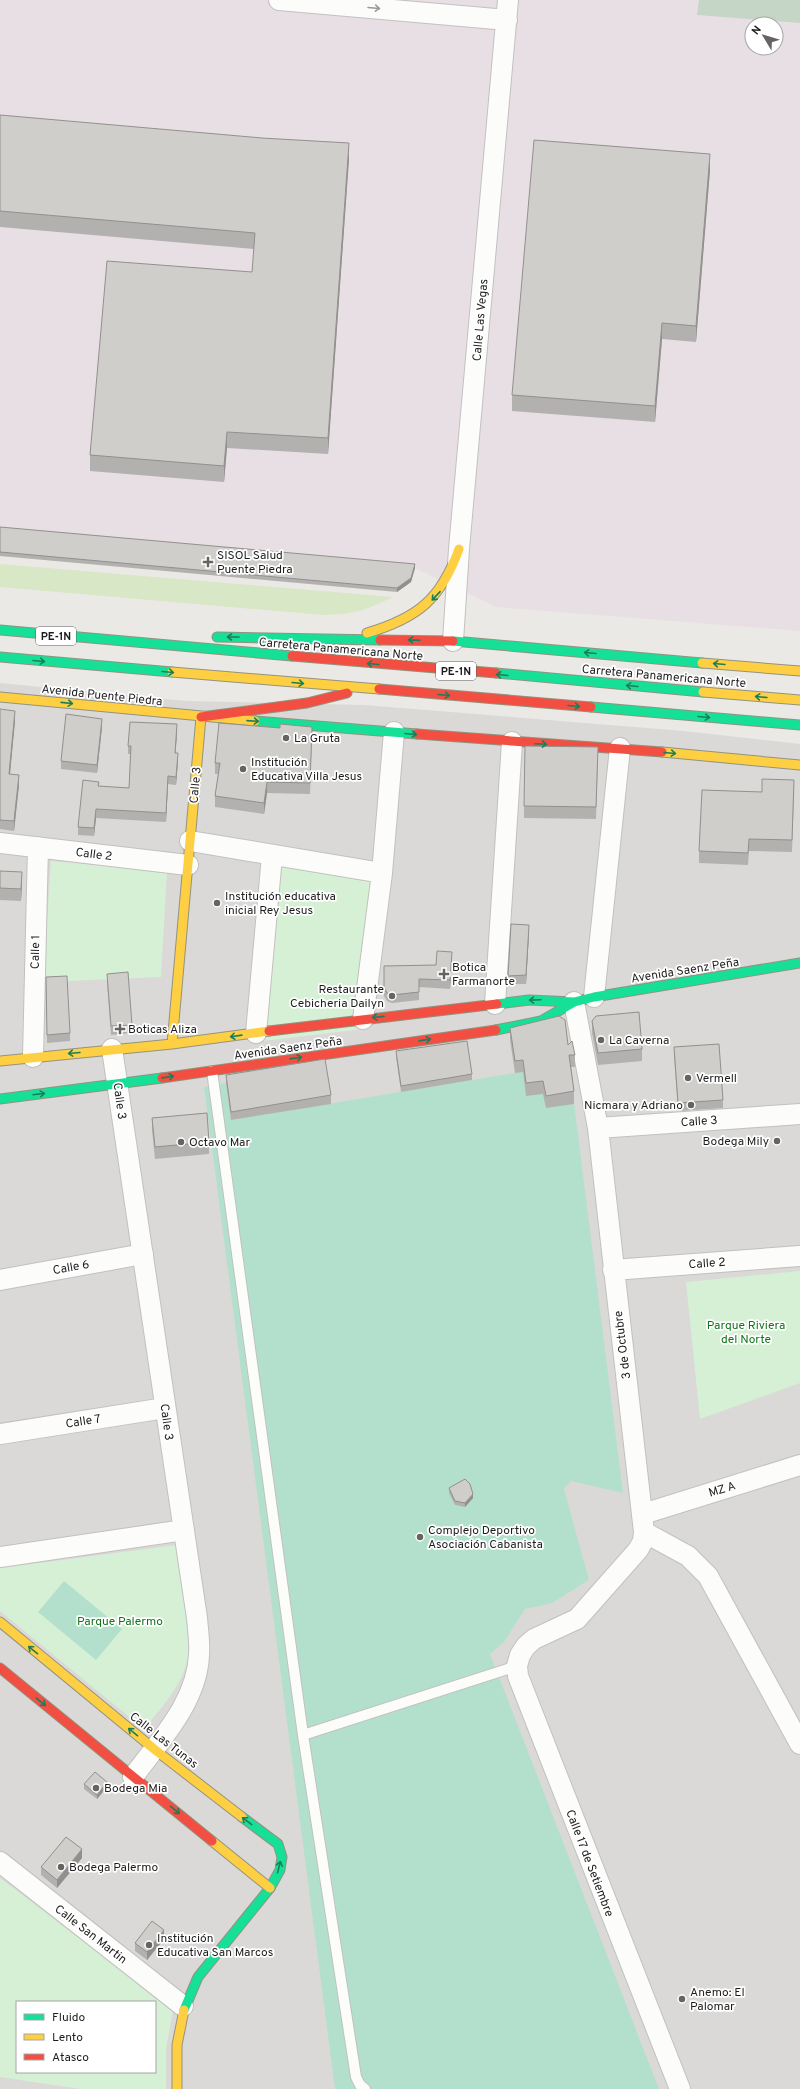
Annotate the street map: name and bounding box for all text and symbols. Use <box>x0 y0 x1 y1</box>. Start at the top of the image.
one-way arrow <box>367 5 380 12</box>
north arrow <box>744 16 784 56</box>
text: N <box>749 23 765 38</box>
street label: Calle Las Vegas <box>469 278 493 362</box>
place label: SISOL Salud Puente Piedra <box>217 548 293 578</box>
marker: SISOL Salud Puente Piedra <box>202 556 214 568</box>
one-way arrow <box>431 591 441 601</box>
road number: PE-1N <box>36 627 76 645</box>
one-way arrow <box>227 633 240 641</box>
street label: Carretera Panamericana Norte <box>258 635 424 665</box>
one-way arrow <box>408 636 421 644</box>
one-way arrow <box>584 649 597 656</box>
one-way arrow <box>32 657 45 664</box>
one-way arrow <box>367 660 380 667</box>
one-way arrow <box>713 660 726 667</box>
road number: PE-1N <box>436 662 476 680</box>
street label: Carretera Panamericana Norte <box>581 662 747 692</box>
one-way arrow <box>161 668 174 675</box>
one-way arrow <box>496 671 509 678</box>
one-way arrow <box>291 679 304 687</box>
street label: Avenida Puente Piedra <box>41 682 163 710</box>
one-way arrow <box>626 682 639 689</box>
one-way arrow <box>437 692 450 699</box>
one-way arrow <box>755 693 768 700</box>
one-way arrow <box>60 699 73 707</box>
one-way arrow <box>567 702 580 710</box>
one-way arrow <box>697 713 710 720</box>
one-way arrow <box>246 717 259 724</box>
one-way arrow <box>404 730 417 737</box>
place label: La Gruta <box>294 731 340 747</box>
marker: La Gruta <box>281 733 291 743</box>
one-way arrow <box>534 740 547 747</box>
one-way arrow <box>663 749 676 756</box>
place label: Institución Educativa Villa Jesus <box>251 755 362 785</box>
marker: Institución Educativa Villa Jesus <box>238 764 248 774</box>
street label: Calle 3 <box>186 766 206 804</box>
street label: Calle 2 <box>75 845 113 865</box>
place label: Institución educativa inicial Rey Jesus <box>225 889 336 919</box>
marker: Institución educativa inicial Rey Jesus <box>212 898 222 908</box>
street label: Calle 1 <box>28 935 44 969</box>
street label: Avenida Saenz Peña <box>630 955 740 987</box>
place label: Botica Farmanorte <box>452 960 515 990</box>
marker: Botica Farmanorte <box>439 969 449 979</box>
place label: Restaurante Cebicheria Dailyn <box>290 982 384 1012</box>
marker: Restaurante Cebicheria Dailyn <box>387 991 397 1001</box>
one-way arrow <box>529 996 542 1004</box>
one-way arrow <box>372 1013 385 1021</box>
place label: Boticas Aliza <box>128 1022 197 1038</box>
marker: Boticas Aliza <box>115 1024 125 1034</box>
one-way arrow <box>230 1032 243 1039</box>
street label: Avenida Saenz Peña <box>233 1033 343 1064</box>
place label: La Caverna <box>609 1033 669 1049</box>
marker: La Caverna <box>596 1035 606 1045</box>
one-way arrow <box>418 1036 431 1044</box>
one-way arrow <box>68 1049 81 1057</box>
one-way arrow <box>289 1054 302 1062</box>
place label: Vermell <box>696 1071 737 1087</box>
one-way arrow <box>161 1073 174 1081</box>
marker: Vermell <box>683 1073 693 1083</box>
street label: Calle 3 <box>109 1082 129 1121</box>
one-way arrow <box>32 1090 45 1098</box>
place label: Nicmara y Adriano <box>584 1098 683 1114</box>
marker: Nicmara y Adriano <box>686 1100 696 1110</box>
street label: Calle 3 <box>680 1113 718 1131</box>
place label: Bodega Mily <box>703 1134 769 1150</box>
place label: Octavo Mar <box>189 1135 251 1151</box>
marker: Bodega Mily <box>772 1136 782 1146</box>
marker: Octavo Mar <box>176 1137 186 1147</box>
street label: Calle 2 <box>688 1255 726 1273</box>
street label: Calle 6 <box>52 1257 91 1279</box>
street label: 3 de Octubre <box>611 1310 635 1380</box>
park label: Parque Riviera del Norte <box>707 1318 785 1348</box>
street label: Calle 3 <box>156 1403 176 1442</box>
street label: Calle 7 <box>64 1411 102 1433</box>
street label: MZ A <box>707 1478 738 1502</box>
place label: Complejo Deportivo Asociación Cabanista <box>428 1523 543 1553</box>
marker: Complejo Deportivo Asociación Cabanista <box>415 1532 425 1542</box>
park label: Parque Palermo <box>77 1614 163 1630</box>
one-way arrow <box>28 1645 38 1654</box>
one-way arrow <box>36 1697 47 1706</box>
street label: Calle Las Tunas <box>126 1709 201 1773</box>
one-way arrow <box>128 1728 139 1737</box>
place label: Bodega Mia <box>104 1781 167 1797</box>
marker: Bodega Mia <box>91 1783 101 1793</box>
one-way arrow <box>169 1806 180 1815</box>
street label: Calle 17 de Setiembre <box>561 1807 617 1919</box>
one-way arrow <box>242 1816 253 1825</box>
place label: Bodega Palermo <box>69 1860 159 1876</box>
one-way arrow <box>276 1861 284 1874</box>
marker: Bodega Palermo <box>56 1862 66 1872</box>
street label: Calle San Martin <box>51 1902 130 1968</box>
place label: Institución Educativa San Marcos <box>157 1931 273 1961</box>
marker: Institución Educativa San Marcos <box>144 1940 154 1950</box>
place label: Anemo: El Palomar <box>690 1985 745 2015</box>
marker: Anemo: El Palomar <box>677 1994 687 2004</box>
legend <box>16 2001 156 2073</box>
text: Fluido <box>52 2010 85 2026</box>
text: Lento <box>52 2030 83 2046</box>
text: Atasco <box>52 2050 89 2066</box>

